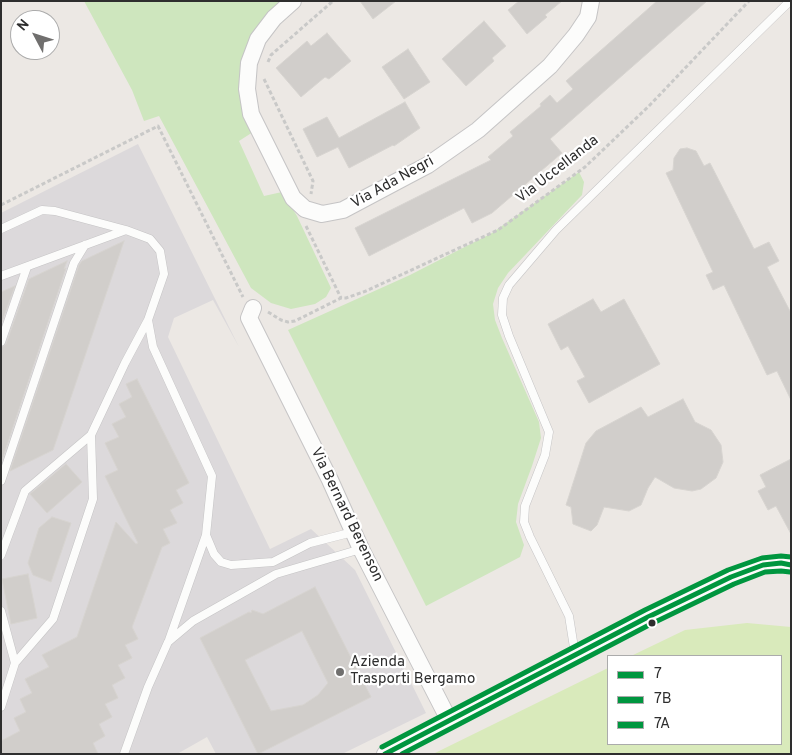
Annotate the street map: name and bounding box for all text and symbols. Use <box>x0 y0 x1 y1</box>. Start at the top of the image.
north arrow <box>10 10 60 60</box>
text: N <box>14 16 34 35</box>
street label: Via Uccellanda <box>513 132 603 208</box>
street label: Via Ada Negri <box>348 153 438 213</box>
street label: Via Bernard Berenson <box>306 445 386 585</box>
unlabelled marker <box>647 618 657 628</box>
place label: Azienda Trasporti Bergamo <box>350 654 475 689</box>
legend <box>607 655 782 745</box>
text: 7 <box>654 665 662 684</box>
marker: Azienda Trasporti Bergamo <box>334 666 346 678</box>
text: 7B <box>654 690 672 709</box>
text: 7A <box>654 715 670 734</box>

